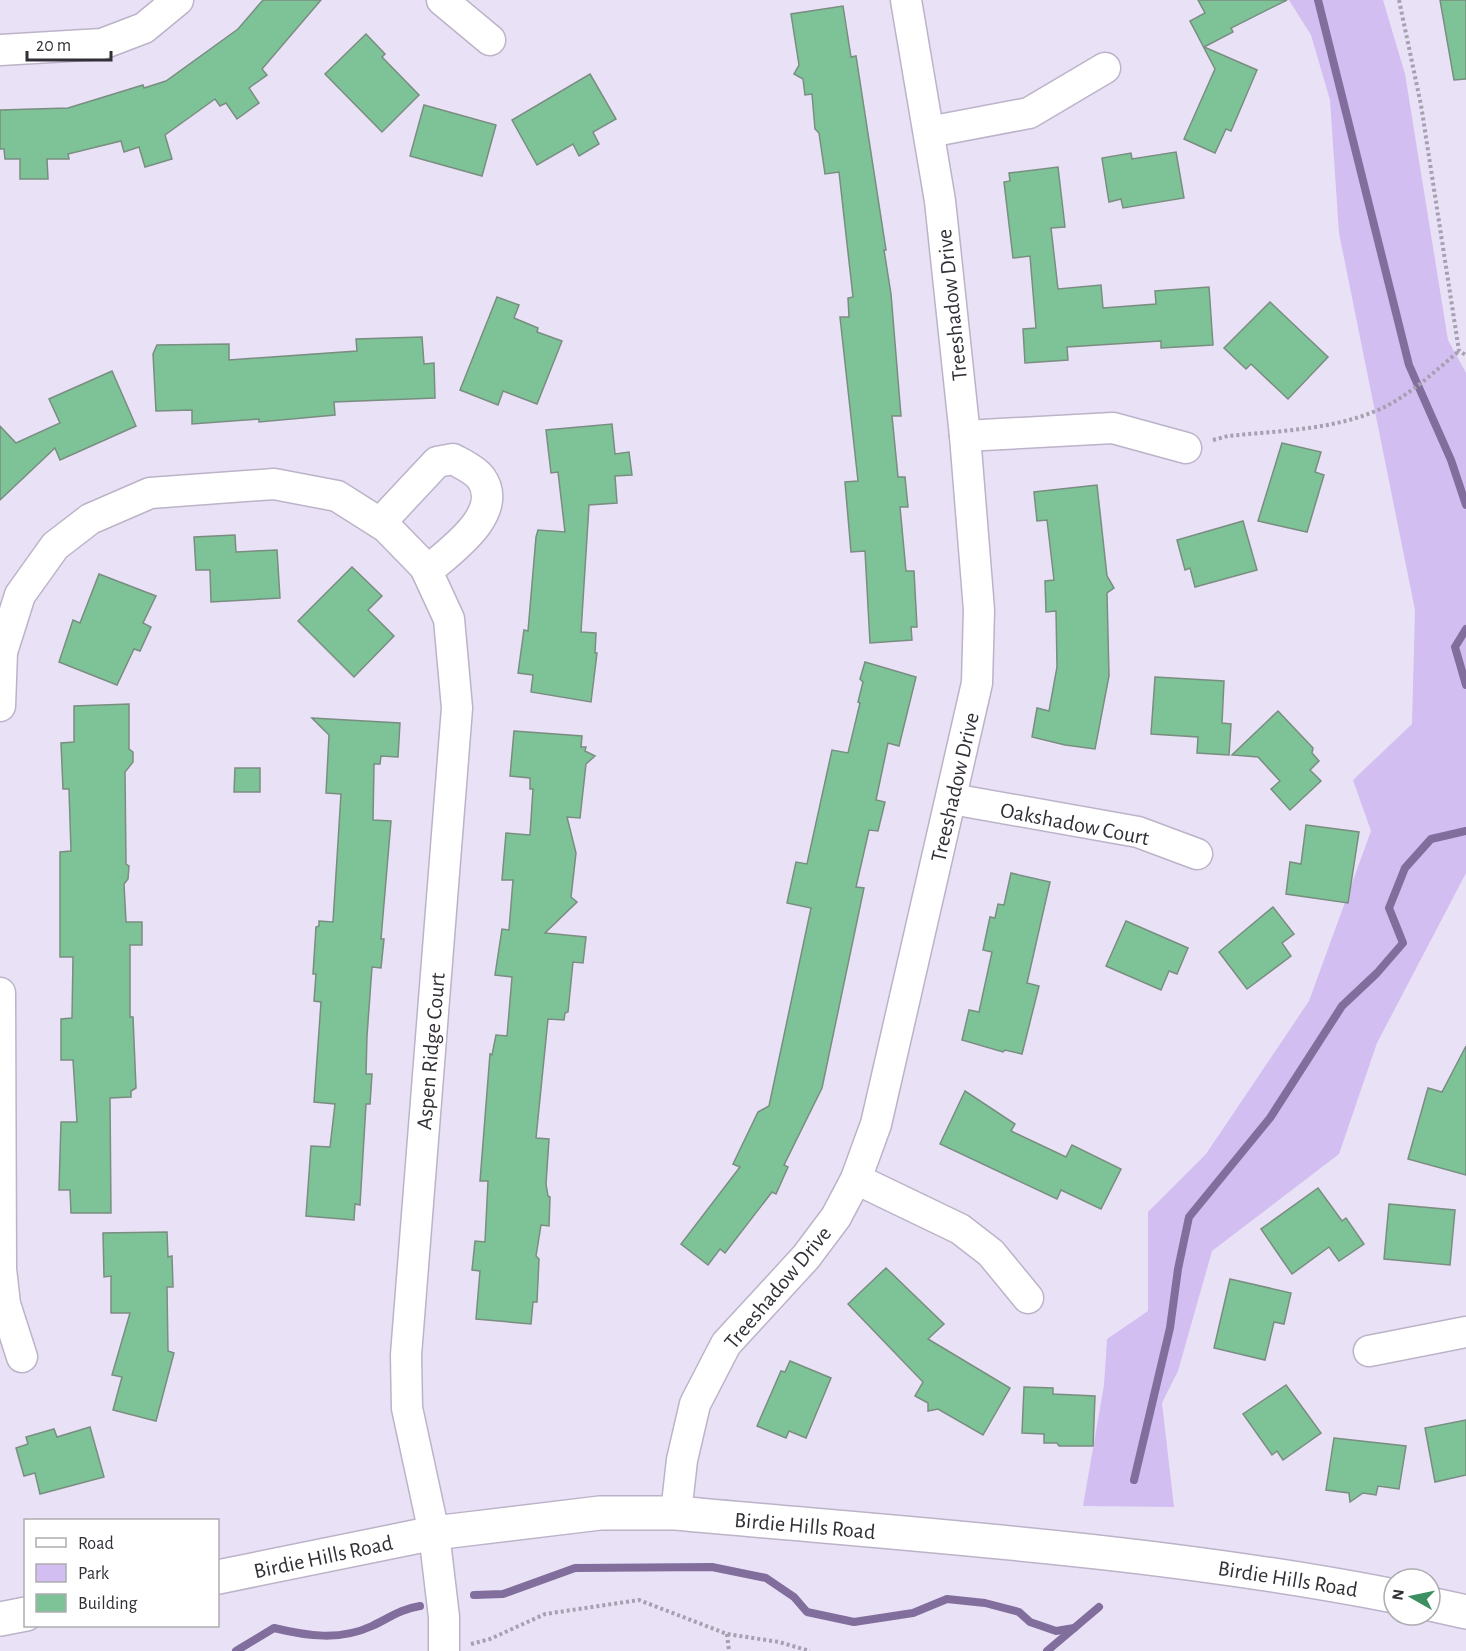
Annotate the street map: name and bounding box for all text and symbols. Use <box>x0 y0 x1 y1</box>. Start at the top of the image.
scale bar <box>27 24 111 62</box>
text: 20 m <box>36 37 71 55</box>
street label: Treeshadow Drive <box>933 228 971 382</box>
street label: Treeshadow Drive <box>927 710 983 864</box>
street label: Oakshadow Court <box>999 799 1151 849</box>
street label: Aspen Ridge Court <box>413 972 449 1131</box>
street label: Treeshadow Drive <box>720 1222 835 1353</box>
street label: Birdie Hills Road <box>733 1509 876 1543</box>
legend <box>24 1519 219 1627</box>
street label: Birdie Hills Road <box>252 1532 395 1582</box>
text: Road <box>78 1535 114 1553</box>
street label: Birdie Hills Road <box>1216 1557 1359 1601</box>
text: Park <box>78 1565 110 1583</box>
north arrow <box>1382 1567 1442 1627</box>
text: N <box>1389 1588 1407 1602</box>
text: Building <box>78 1595 138 1613</box>

